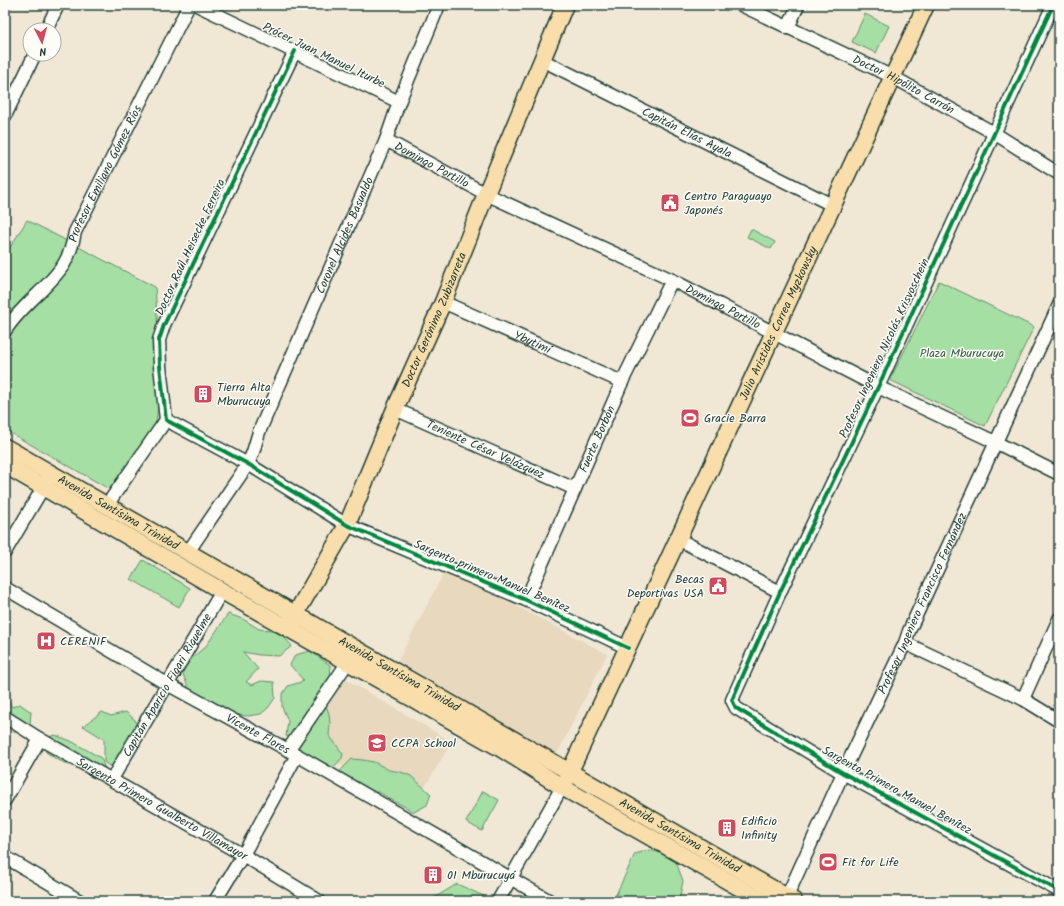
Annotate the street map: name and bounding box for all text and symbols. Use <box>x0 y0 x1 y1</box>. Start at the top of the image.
street label: Prócer Juan Manuel Iturbe <box>259 18 389 94</box>
north arrow <box>22 22 62 62</box>
text: N <box>38 42 47 60</box>
street label: Doctor Hipólito Carrón <box>849 50 958 119</box>
street label: Profesor Emiliano Gómez Ríos <box>64 102 147 244</box>
street label: Capitán Elías Ayala <box>638 102 735 164</box>
street label: Domingo Portillo <box>391 137 472 193</box>
street label: Coronel Alcides Basualdo <box>311 174 379 297</box>
street label: Doctor Raúl Heisecke Ferreira <box>150 175 231 319</box>
place label: Centro Paraguayo Japonés <box>684 187 772 220</box>
public building icon: Centro Paraguayo Japonés <box>659 192 681 214</box>
street label: Julio Aristides Correa Myzkowsky <box>735 243 823 404</box>
street label: Doctor Gerónimo Zubizarreta <box>397 249 472 391</box>
street label: Profesor Ingeniero Nicolás Krisvoschein <box>834 255 935 441</box>
street label: Domingo Portillo <box>682 279 764 334</box>
street label: Ybytimí <box>511 326 556 360</box>
park label: Plaza Mburucuya <box>920 344 1005 363</box>
place label: Tierra Alta Mburucuya <box>217 378 271 411</box>
building icon: Tierra Alta Mburucuya <box>192 383 214 405</box>
street label: Fuerte Borbón <box>574 403 621 476</box>
sports icon: Gracie Barra <box>679 407 701 429</box>
place label: Gracie Barra <box>704 409 767 428</box>
street label: Teniente César Velázquez <box>423 415 547 484</box>
street label: Avenida Santísima Trinidad <box>54 470 184 556</box>
street label: Profesor Ingeniero Francisco Fernández <box>873 510 972 697</box>
street label: Sargento primero Manuel Benítez <box>411 535 573 618</box>
place label: Becas Deportivas USA <box>627 570 704 603</box>
public building icon: Becas Deportivas USA <box>707 575 729 597</box>
street label: Capitán Aparicio Figari Riquelme <box>118 609 217 761</box>
hospital icon: CERENIF <box>35 630 57 652</box>
place label: CERENIF <box>60 632 108 651</box>
street label: Avenida Santísima Trinidad <box>335 632 464 717</box>
street label: Vicente Flores <box>222 709 293 759</box>
school or university icon: CCPA School <box>366 732 388 754</box>
place label: CCPA School <box>391 734 456 753</box>
street label: Sargento Primero Manuel Benítez <box>818 741 975 840</box>
street label: Sargento Primero Gualberto Villamayor <box>73 753 252 866</box>
street label: Avenida Santísima Trinidad <box>616 793 745 879</box>
place label: Edificio Infinity <box>741 812 777 845</box>
building icon: Edificio Infinity <box>716 817 738 839</box>
sports icon: Fit for Life <box>817 851 839 873</box>
place label: Fit for Life <box>842 853 899 872</box>
building icon: 01 Mburucuyá <box>422 864 444 886</box>
place label: 01 Mburucuyá <box>447 866 517 885</box>

